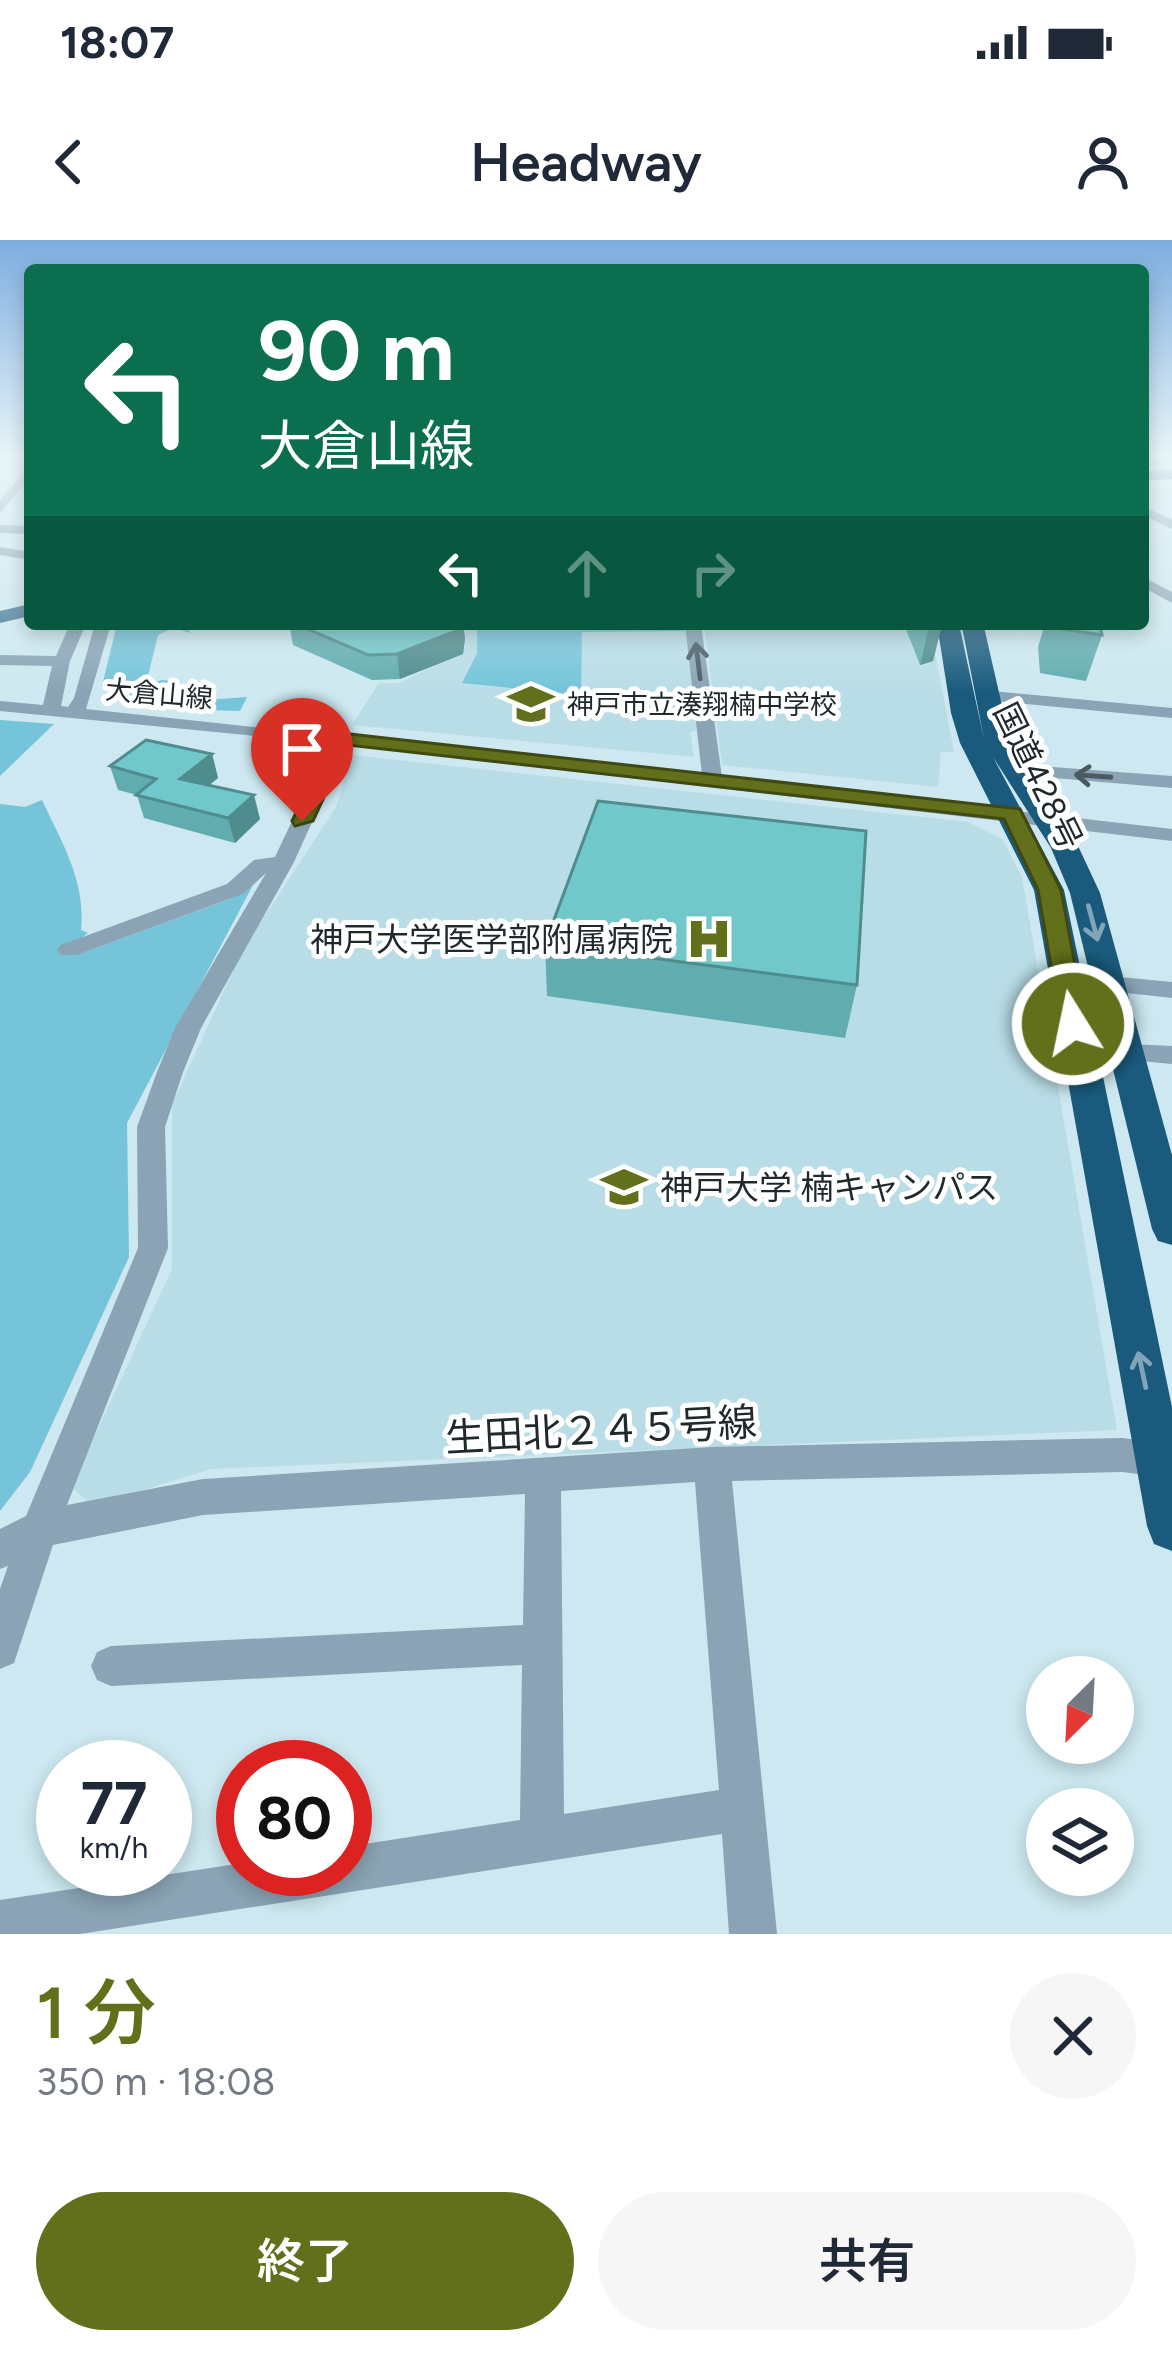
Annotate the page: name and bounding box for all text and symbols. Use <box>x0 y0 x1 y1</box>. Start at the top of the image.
text: 18:07 <box>60 15 174 69</box>
icon: back <box>36 129 102 195</box>
icon: person <box>1070 129 1136 195</box>
text: Headway <box>470 130 702 195</box>
text: 90 m <box>258 300 454 401</box>
icon: left <box>60 312 216 468</box>
text: 大倉山線 <box>258 414 474 479</box>
icon: left <box>428 540 494 606</box>
icon: ahead <box>554 540 620 606</box>
icon: right <box>680 540 746 606</box>
one-way arrow <box>686 642 708 681</box>
street label: 大倉山線 <box>104 673 214 715</box>
school or university icon: 神戸市立湊翔楠中学校 <box>506 679 556 729</box>
place label: 神戸市立湊翔楠中学校 <box>567 688 837 721</box>
street label: 国道428号 <box>986 696 1090 856</box>
pin <box>251 698 353 821</box>
icon: arrive <box>269 716 335 782</box>
one-way arrow <box>1074 764 1113 787</box>
one-way arrow <box>1083 903 1105 941</box>
hospital icon: 神戸大学医学部附属病院 <box>684 914 734 964</box>
place label: 神戸大学医学部附属病院 <box>310 920 673 959</box>
position arrow <box>1010 961 1136 1087</box>
school or university icon: 神戸大学 楠キャンパス <box>599 1162 649 1212</box>
place label: 神戸大学 楠キャンパス <box>660 1168 998 1207</box>
one-way arrow <box>1130 1352 1152 1391</box>
street label: 生田北２４５号線 <box>444 1398 758 1462</box>
north arrow <box>1026 1656 1134 1764</box>
map controls <box>1026 1656 1134 1896</box>
speed limit sign: 80 <box>216 1740 372 1896</box>
text: 77 <box>81 1767 147 1839</box>
button: layers <box>1026 1788 1134 1896</box>
text: km/h <box>80 1829 148 1866</box>
text: 1 分 <box>36 1970 156 2056</box>
button: close <box>1010 1973 1136 2099</box>
text: 350 m · 18:08 <box>36 2058 276 2105</box>
button: 終了 <box>36 2192 574 2330</box>
button: 共有 <box>598 2192 1136 2330</box>

